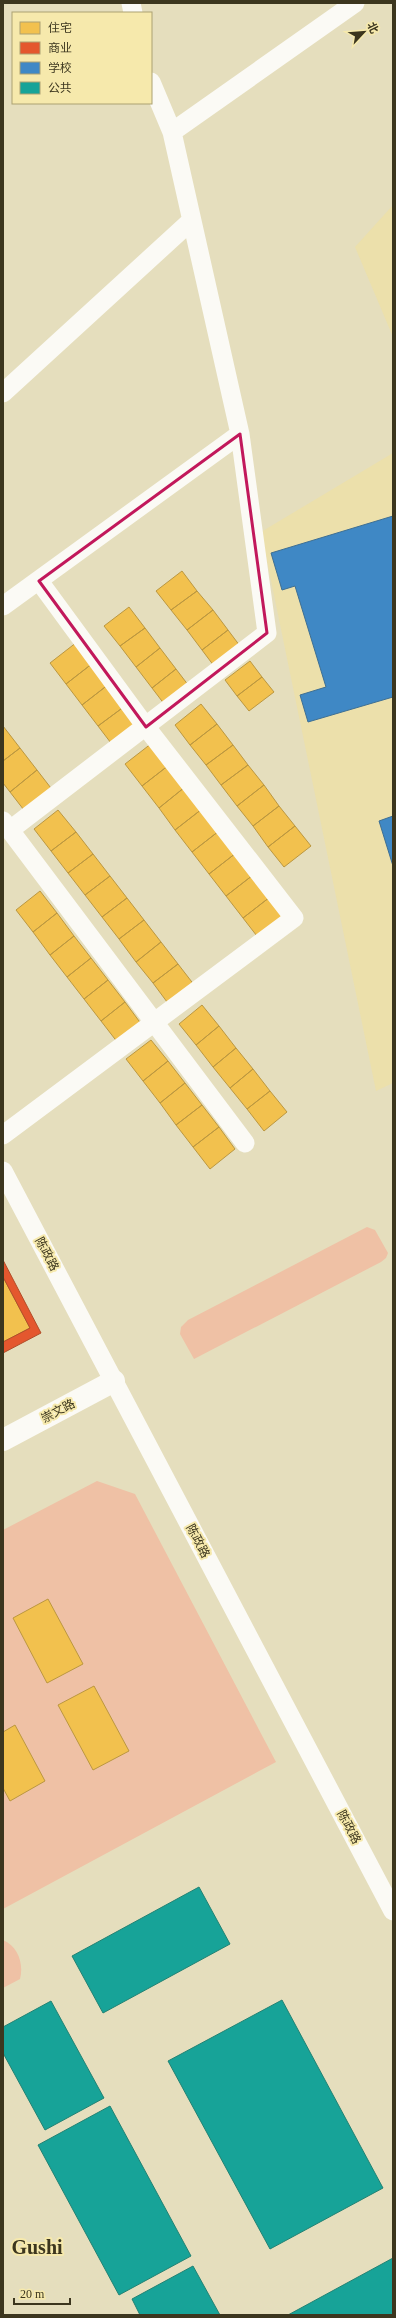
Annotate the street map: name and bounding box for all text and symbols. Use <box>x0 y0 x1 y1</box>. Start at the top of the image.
legend <box>12 12 152 104</box>
north arrow <box>344 12 384 52</box>
text: 北 <box>365 20 381 35</box>
text: 住宅 <box>48 21 72 35</box>
text: 商业 <box>48 41 72 55</box>
text: 学校 <box>48 61 72 75</box>
text: 公共 <box>48 81 72 95</box>
street label: 陈政路 <box>32 1235 62 1273</box>
street label: 崇文路 <box>39 1396 77 1426</box>
street label: 陈政路 <box>183 1522 213 1560</box>
street label: 陈政路 <box>334 1808 364 1846</box>
district label: Gushi <box>11 2236 63 2258</box>
scale bar <box>14 2280 70 2306</box>
text: 20 m <box>20 2287 45 2301</box>

